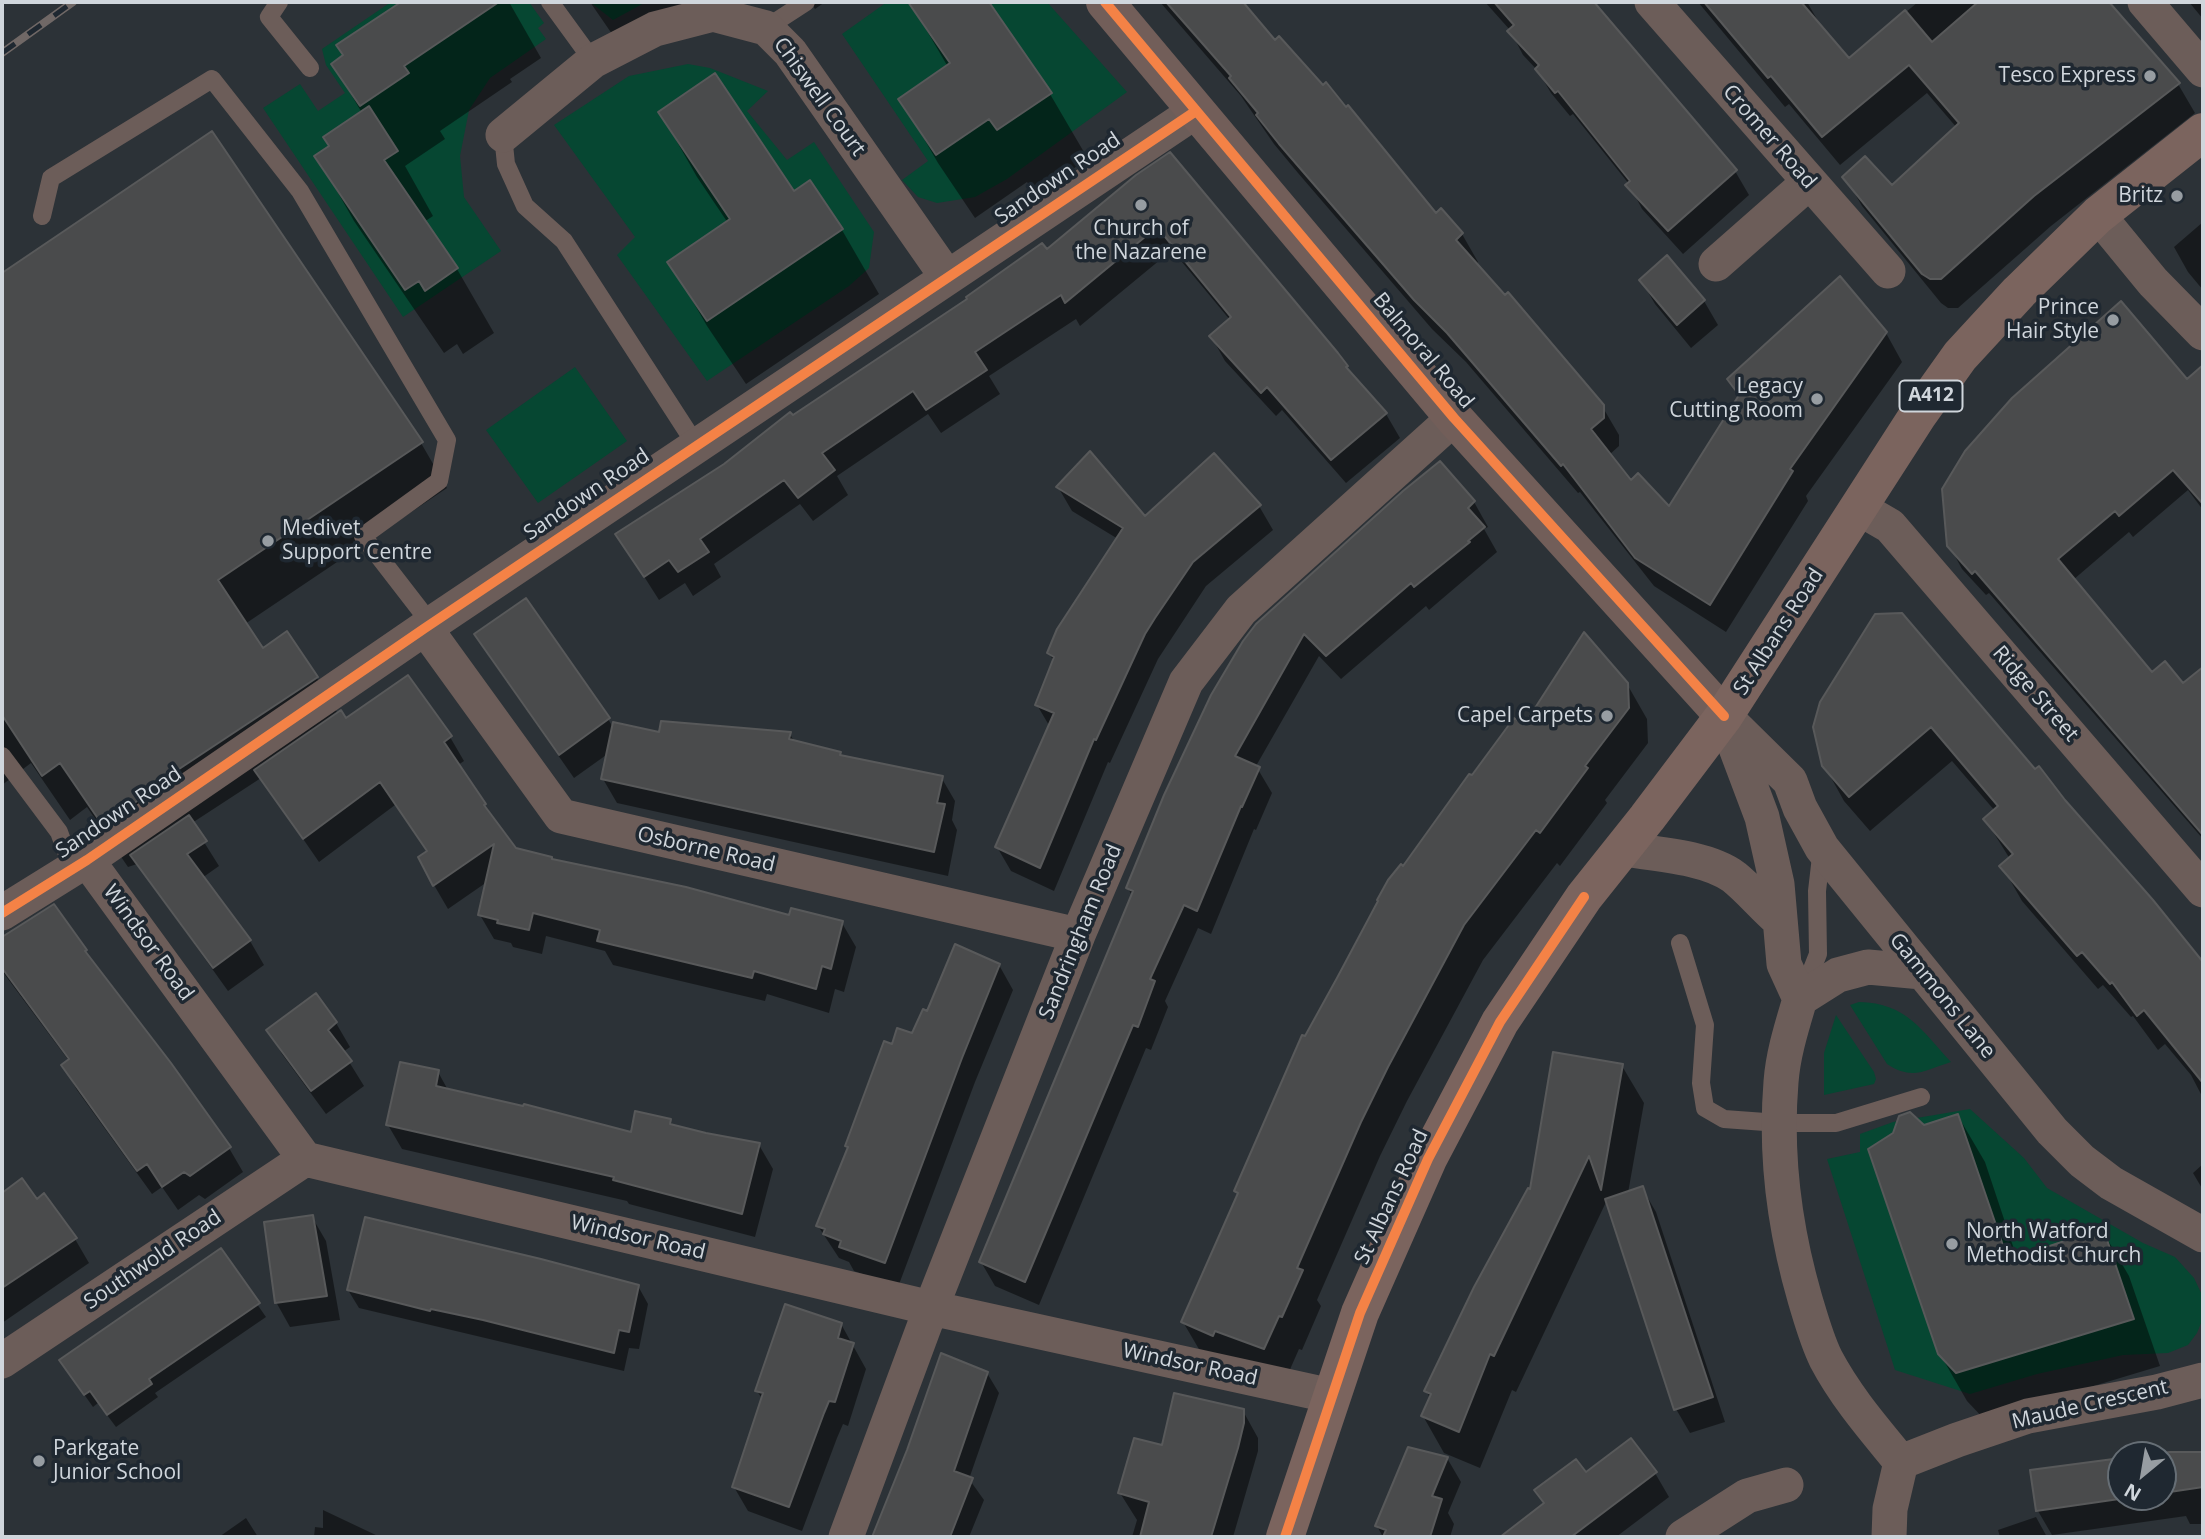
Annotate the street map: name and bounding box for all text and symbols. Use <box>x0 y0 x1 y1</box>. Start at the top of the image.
street label: Chiswell Court <box>768 33 870 161</box>
place label: Tesco Express <box>1999 63 2136 89</box>
marker: Tesco Express <box>2142 68 2158 84</box>
street label: Cromer Road <box>1717 80 1821 194</box>
street label: Sandown Road <box>990 128 1126 230</box>
place label: Britz <box>2118 183 2163 209</box>
marker: Britz <box>2169 188 2185 204</box>
marker: Church of the Nazarene <box>1133 197 1149 213</box>
place label: Church of the Nazarene <box>1075 216 1207 266</box>
street label: Balmoral Road <box>1367 288 1479 414</box>
place label: Prince Hair Style <box>2006 295 2099 345</box>
marker: Prince Hair Style <box>2105 312 2121 328</box>
place label: Legacy Cutting Room <box>1669 374 1803 424</box>
road number: A412 <box>1899 380 1962 412</box>
marker: Legacy Cutting Room <box>1809 391 1825 407</box>
street label: Sandown Road <box>519 444 655 546</box>
place label: Medivet Support Centre <box>282 516 432 566</box>
marker: Medivet Support Centre <box>260 533 276 549</box>
street label: St Albans Road <box>1729 564 1829 700</box>
street label: Ridge Street <box>1987 641 2083 747</box>
place label: Capel Carpets <box>1457 703 1593 729</box>
marker: Capel Carpets <box>1599 708 1615 724</box>
street label: Sandown Road <box>51 762 187 864</box>
street label: Osborne Road <box>635 822 777 878</box>
street label: Sandringham Road <box>1034 841 1128 1023</box>
street label: Windsor Road <box>97 880 199 1006</box>
street label: Gammons Lane <box>1884 928 2000 1064</box>
street label: St Albans Road <box>1350 1126 1434 1268</box>
street label: Southwold Road <box>80 1205 226 1315</box>
street label: Windsor Road <box>568 1210 708 1266</box>
place label: North Watford Methodist Church <box>1966 1219 2141 1269</box>
marker: North Watford Methodist Church <box>1944 1236 1960 1252</box>
street label: Windsor Road <box>1120 1338 1260 1392</box>
street label: Maude Crescent <box>2010 1375 2170 1435</box>
place label: Parkgate Junior School <box>53 1436 181 1486</box>
north arrow <box>2107 1441 2177 1511</box>
marker: Parkgate Junior School <box>31 1453 47 1469</box>
text: N <box>2119 1477 2146 1508</box>

